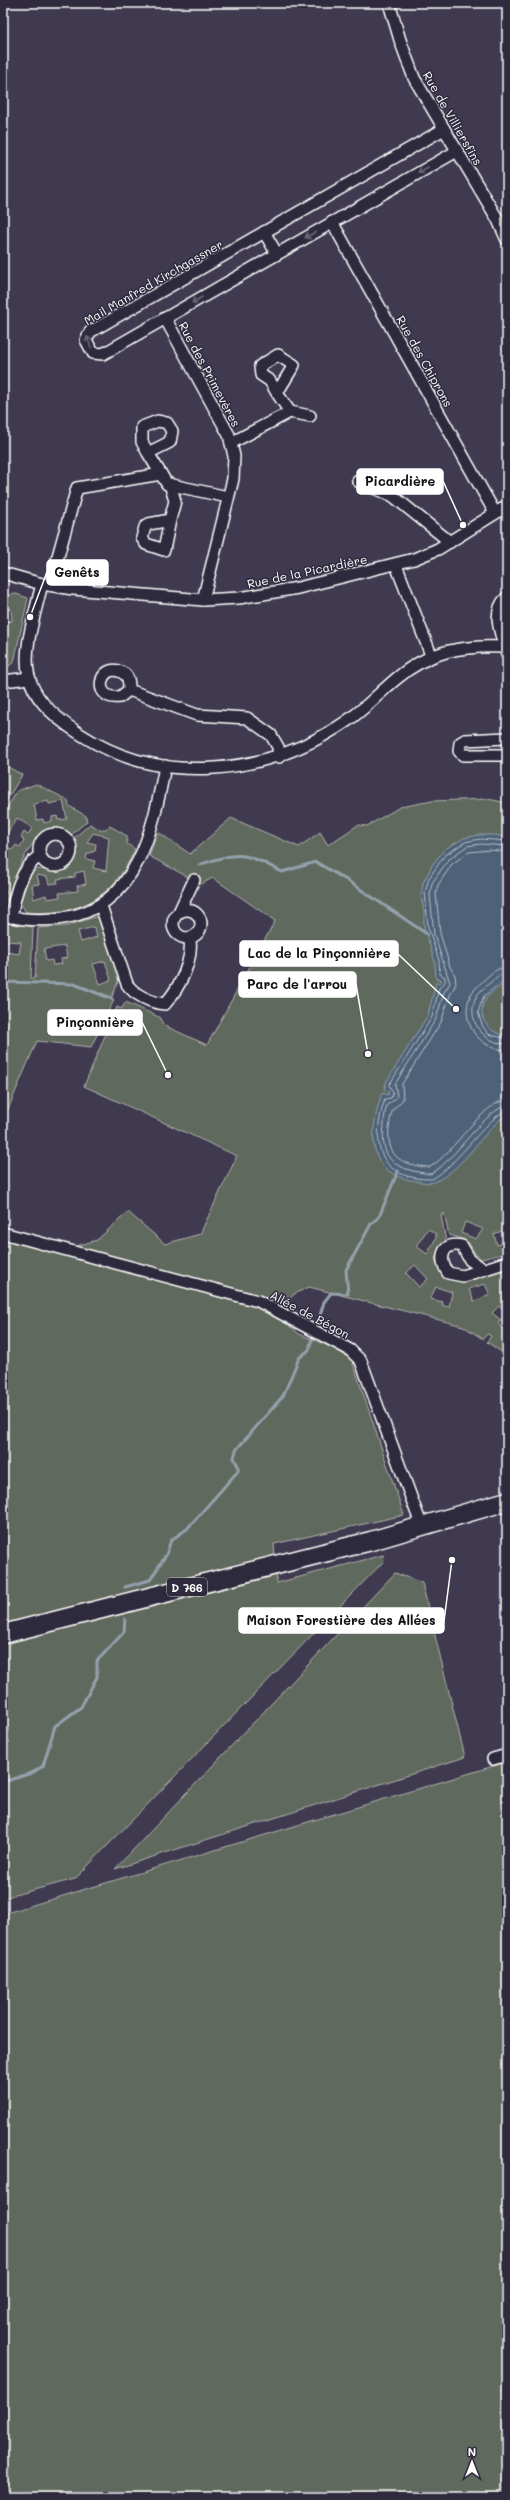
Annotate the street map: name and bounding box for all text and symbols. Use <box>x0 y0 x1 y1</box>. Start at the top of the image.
street label: Rue de Villiersfins <box>420 68 486 168</box>
one-way arrow <box>417 167 429 175</box>
one-way arrow <box>304 231 316 239</box>
street label: Mail Manfred Kirchgassner <box>81 236 225 328</box>
one-way arrow <box>191 296 203 304</box>
street label: Rue des Chiprons <box>393 312 457 410</box>
street label: Rue des Primevères <box>175 319 245 430</box>
one-way arrow <box>85 336 92 349</box>
callout: Picardière <box>357 469 443 494</box>
text: Picardière <box>365 472 436 489</box>
street label: Rue de la Picardière <box>245 550 369 592</box>
callout: Genêts <box>47 560 108 585</box>
text: Genêts <box>54 563 100 580</box>
callout: Lac de la Pinçonnière <box>240 941 398 966</box>
text: Lac de la Pinçonnière <box>248 944 391 961</box>
callout: Parc de l'arrou <box>239 972 356 997</box>
text: Parc de l'arrou <box>247 975 347 992</box>
callout: Pinçonnière <box>48 1010 142 1035</box>
text: Pinçonnière <box>56 1013 134 1030</box>
street label: Allée de Bégon <box>268 1286 352 1342</box>
road number: D 766 <box>167 1578 207 1596</box>
callout: Maison Forestière des Allées <box>239 1608 444 1633</box>
text: Maison Forestière des Allées <box>246 1611 436 1628</box>
north arrow <box>452 2442 492 2482</box>
text: N <box>468 2444 476 2459</box>

